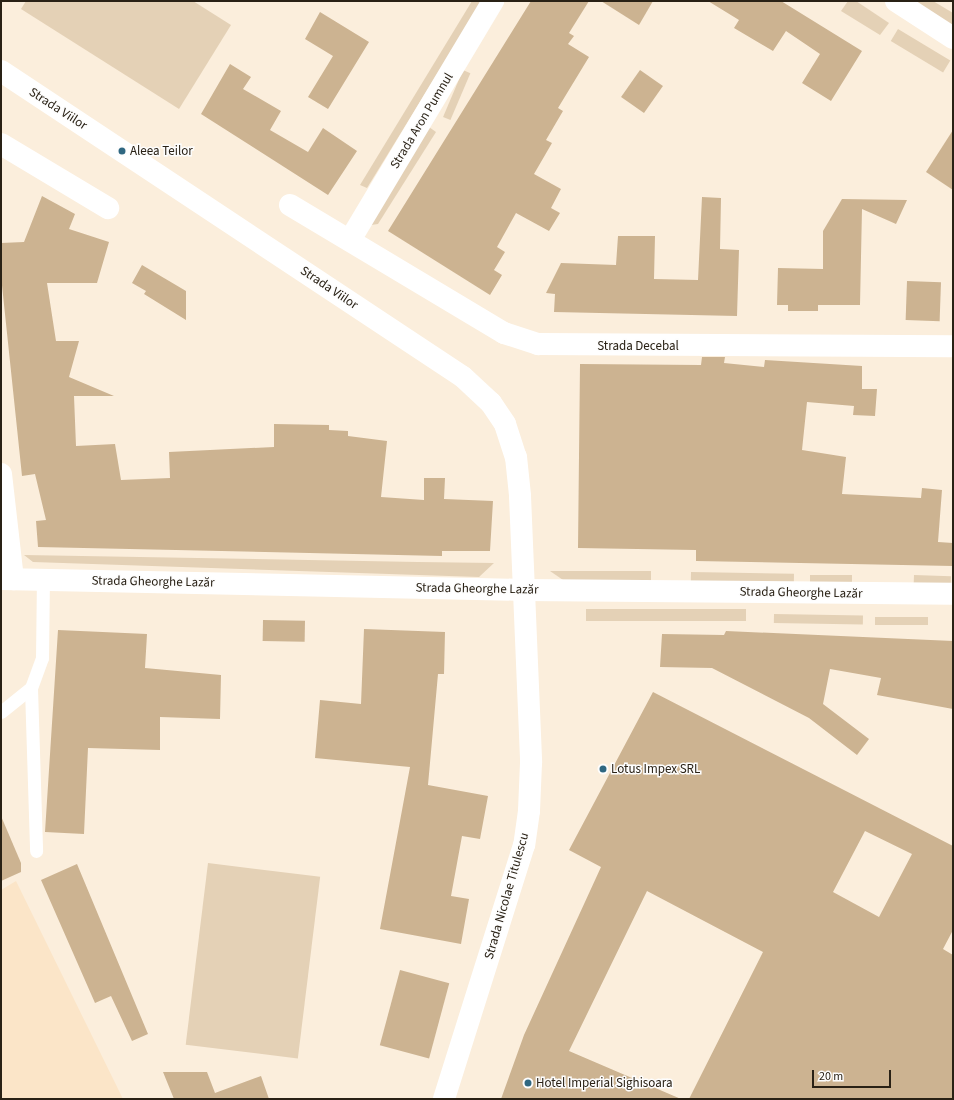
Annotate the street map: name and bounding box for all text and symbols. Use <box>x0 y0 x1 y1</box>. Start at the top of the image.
street label: Strada Aron Pumnul <box>387 70 457 172</box>
street label: Strada Viilor <box>26 84 90 134</box>
place label: Aleea Teilor <box>130 143 193 159</box>
marker: Aleea Teilor <box>117 146 127 156</box>
street label: Strada Viilor <box>297 263 361 313</box>
street label: Strada Decebal <box>597 338 679 354</box>
street label: Strada Gheorghe Lazăr <box>91 573 215 591</box>
street label: Strada Gheorghe Lazăr <box>415 580 539 598</box>
street label: Strada Gheorghe Lazăr <box>739 584 863 602</box>
place label: Lotus Impex SRL <box>611 761 700 777</box>
marker: Lotus Impex SRL <box>598 764 608 774</box>
street label: Strada Nicolae Titulescu <box>481 831 533 961</box>
scale bar <box>814 1062 893 1088</box>
text: 20 m <box>819 1068 843 1085</box>
place label: Hotel Imperial Sighisoara <box>536 1075 672 1091</box>
marker: Hotel Imperial Sighisoara <box>523 1078 533 1088</box>

